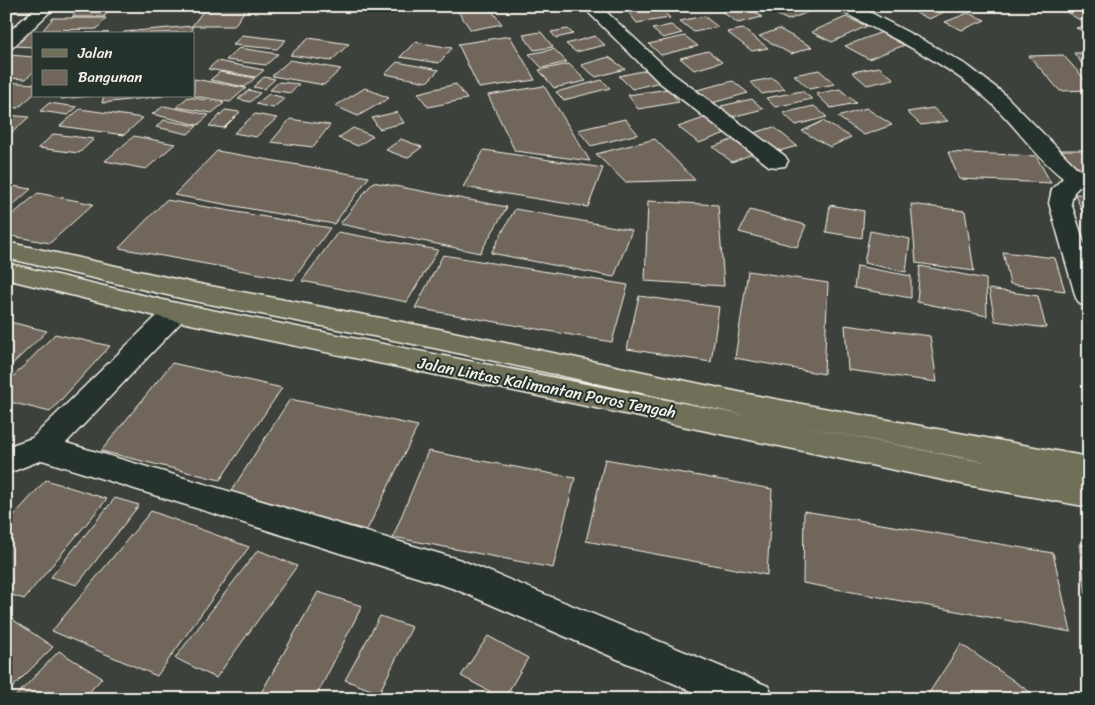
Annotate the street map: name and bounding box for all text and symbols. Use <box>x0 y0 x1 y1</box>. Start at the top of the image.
legend <box>32 32 195 98</box>
text: Jalan <box>77 40 112 66</box>
text: Bangunan <box>78 64 142 90</box>
street label: Jalan Lintas Kalimantan Poros Tengah <box>414 348 678 427</box>

